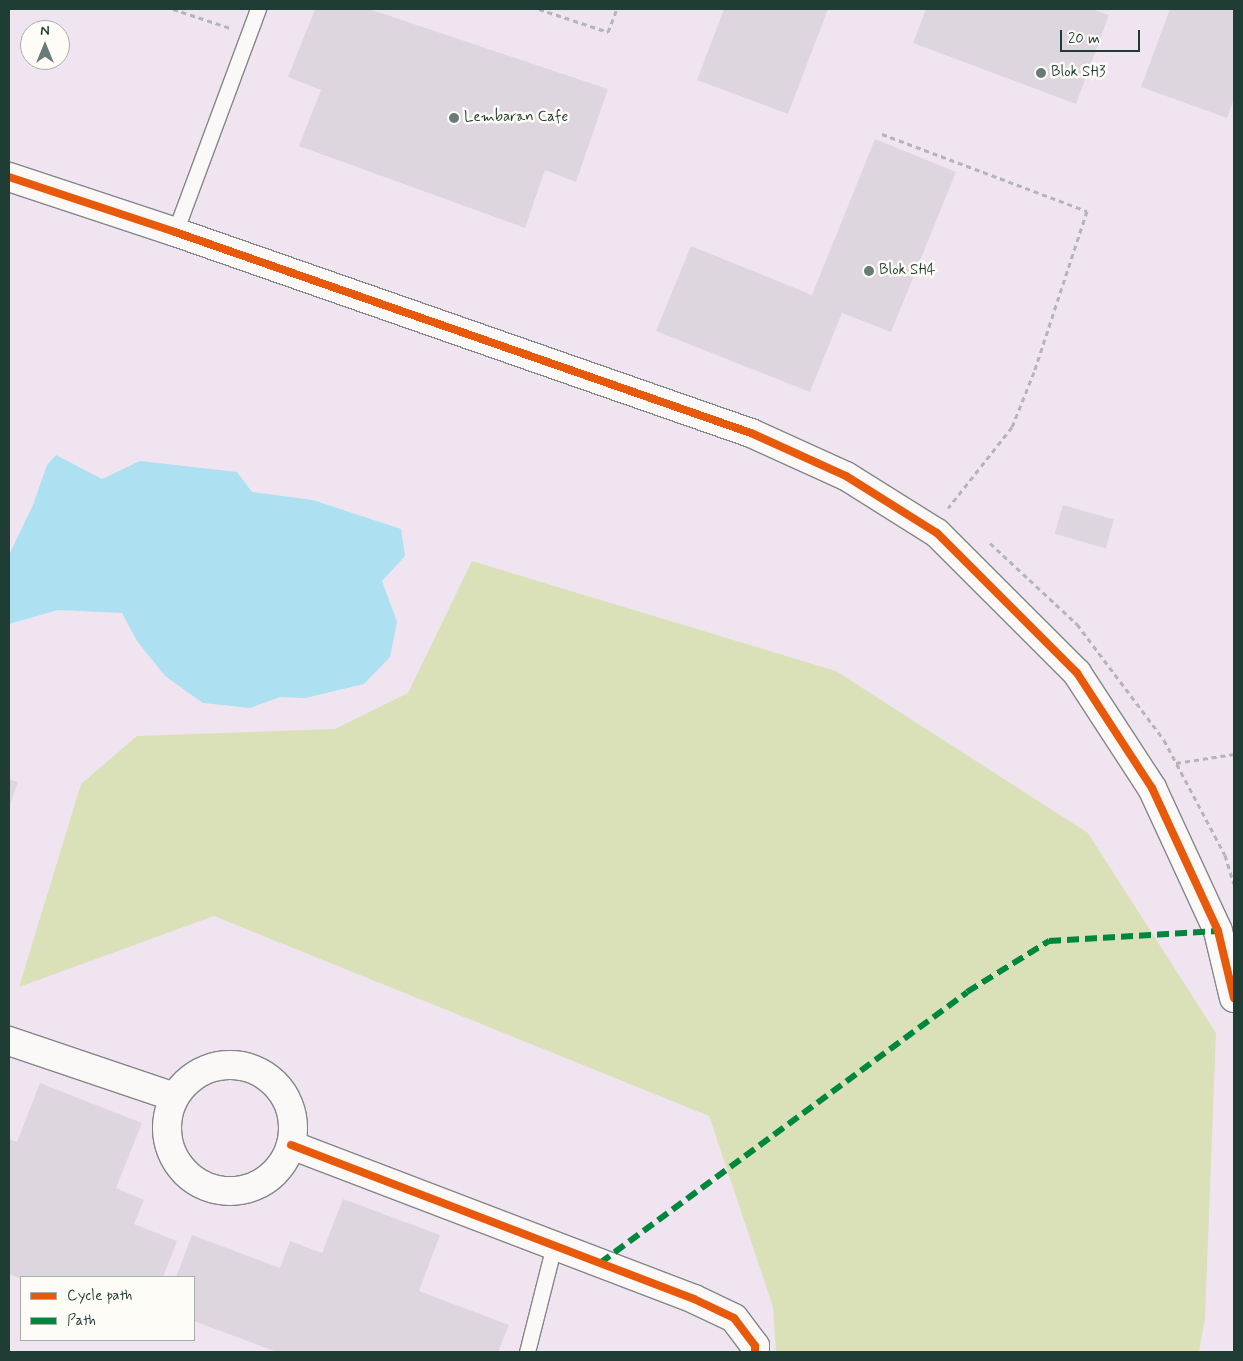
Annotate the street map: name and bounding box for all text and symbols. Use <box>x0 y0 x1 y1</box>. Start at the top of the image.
north arrow <box>20 20 70 70</box>
scale bar <box>1063 20 1143 52</box>
text: N <box>40 22 50 40</box>
text: 20 m <box>1068 29 1100 49</box>
place label: Blok SH3 <box>1051 64 1105 82</box>
marker: Blok SH3 <box>1035 67 1047 79</box>
place label: Lembaran Cafe <box>464 109 569 127</box>
marker: Lembaran Cafe <box>448 112 460 124</box>
place label: Blok SH4 <box>879 262 935 280</box>
marker: Blok SH4 <box>863 265 875 277</box>
legend <box>20 1276 195 1341</box>
text: Cycle path <box>67 1286 132 1306</box>
text: Path <box>67 1311 96 1331</box>

